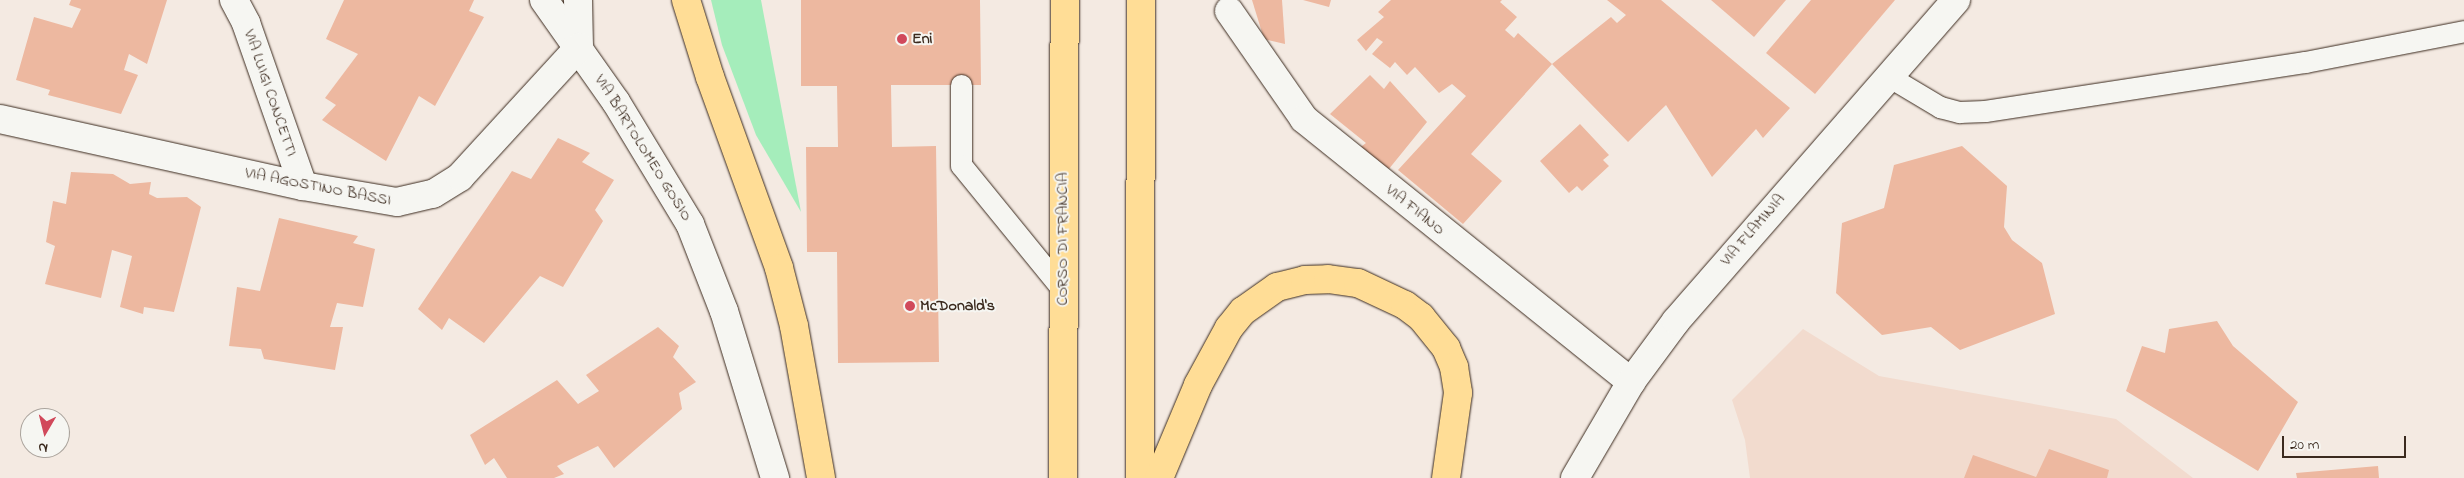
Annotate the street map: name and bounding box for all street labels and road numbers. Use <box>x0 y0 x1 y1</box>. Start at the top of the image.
street label: VIA LUIGI CONCETTI <box>239 27 301 159</box>
street label: VIA BARTOLOMEO GOSIO <box>590 71 696 225</box>
street label: VIA AGOSTINO BASSI <box>243 163 393 211</box>
street label: CORSO DI FRANCIA <box>1053 172 1073 306</box>
street label: VIA FIANO <box>1382 180 1448 240</box>
street label: VIA FLAMINIA <box>1717 190 1789 270</box>

